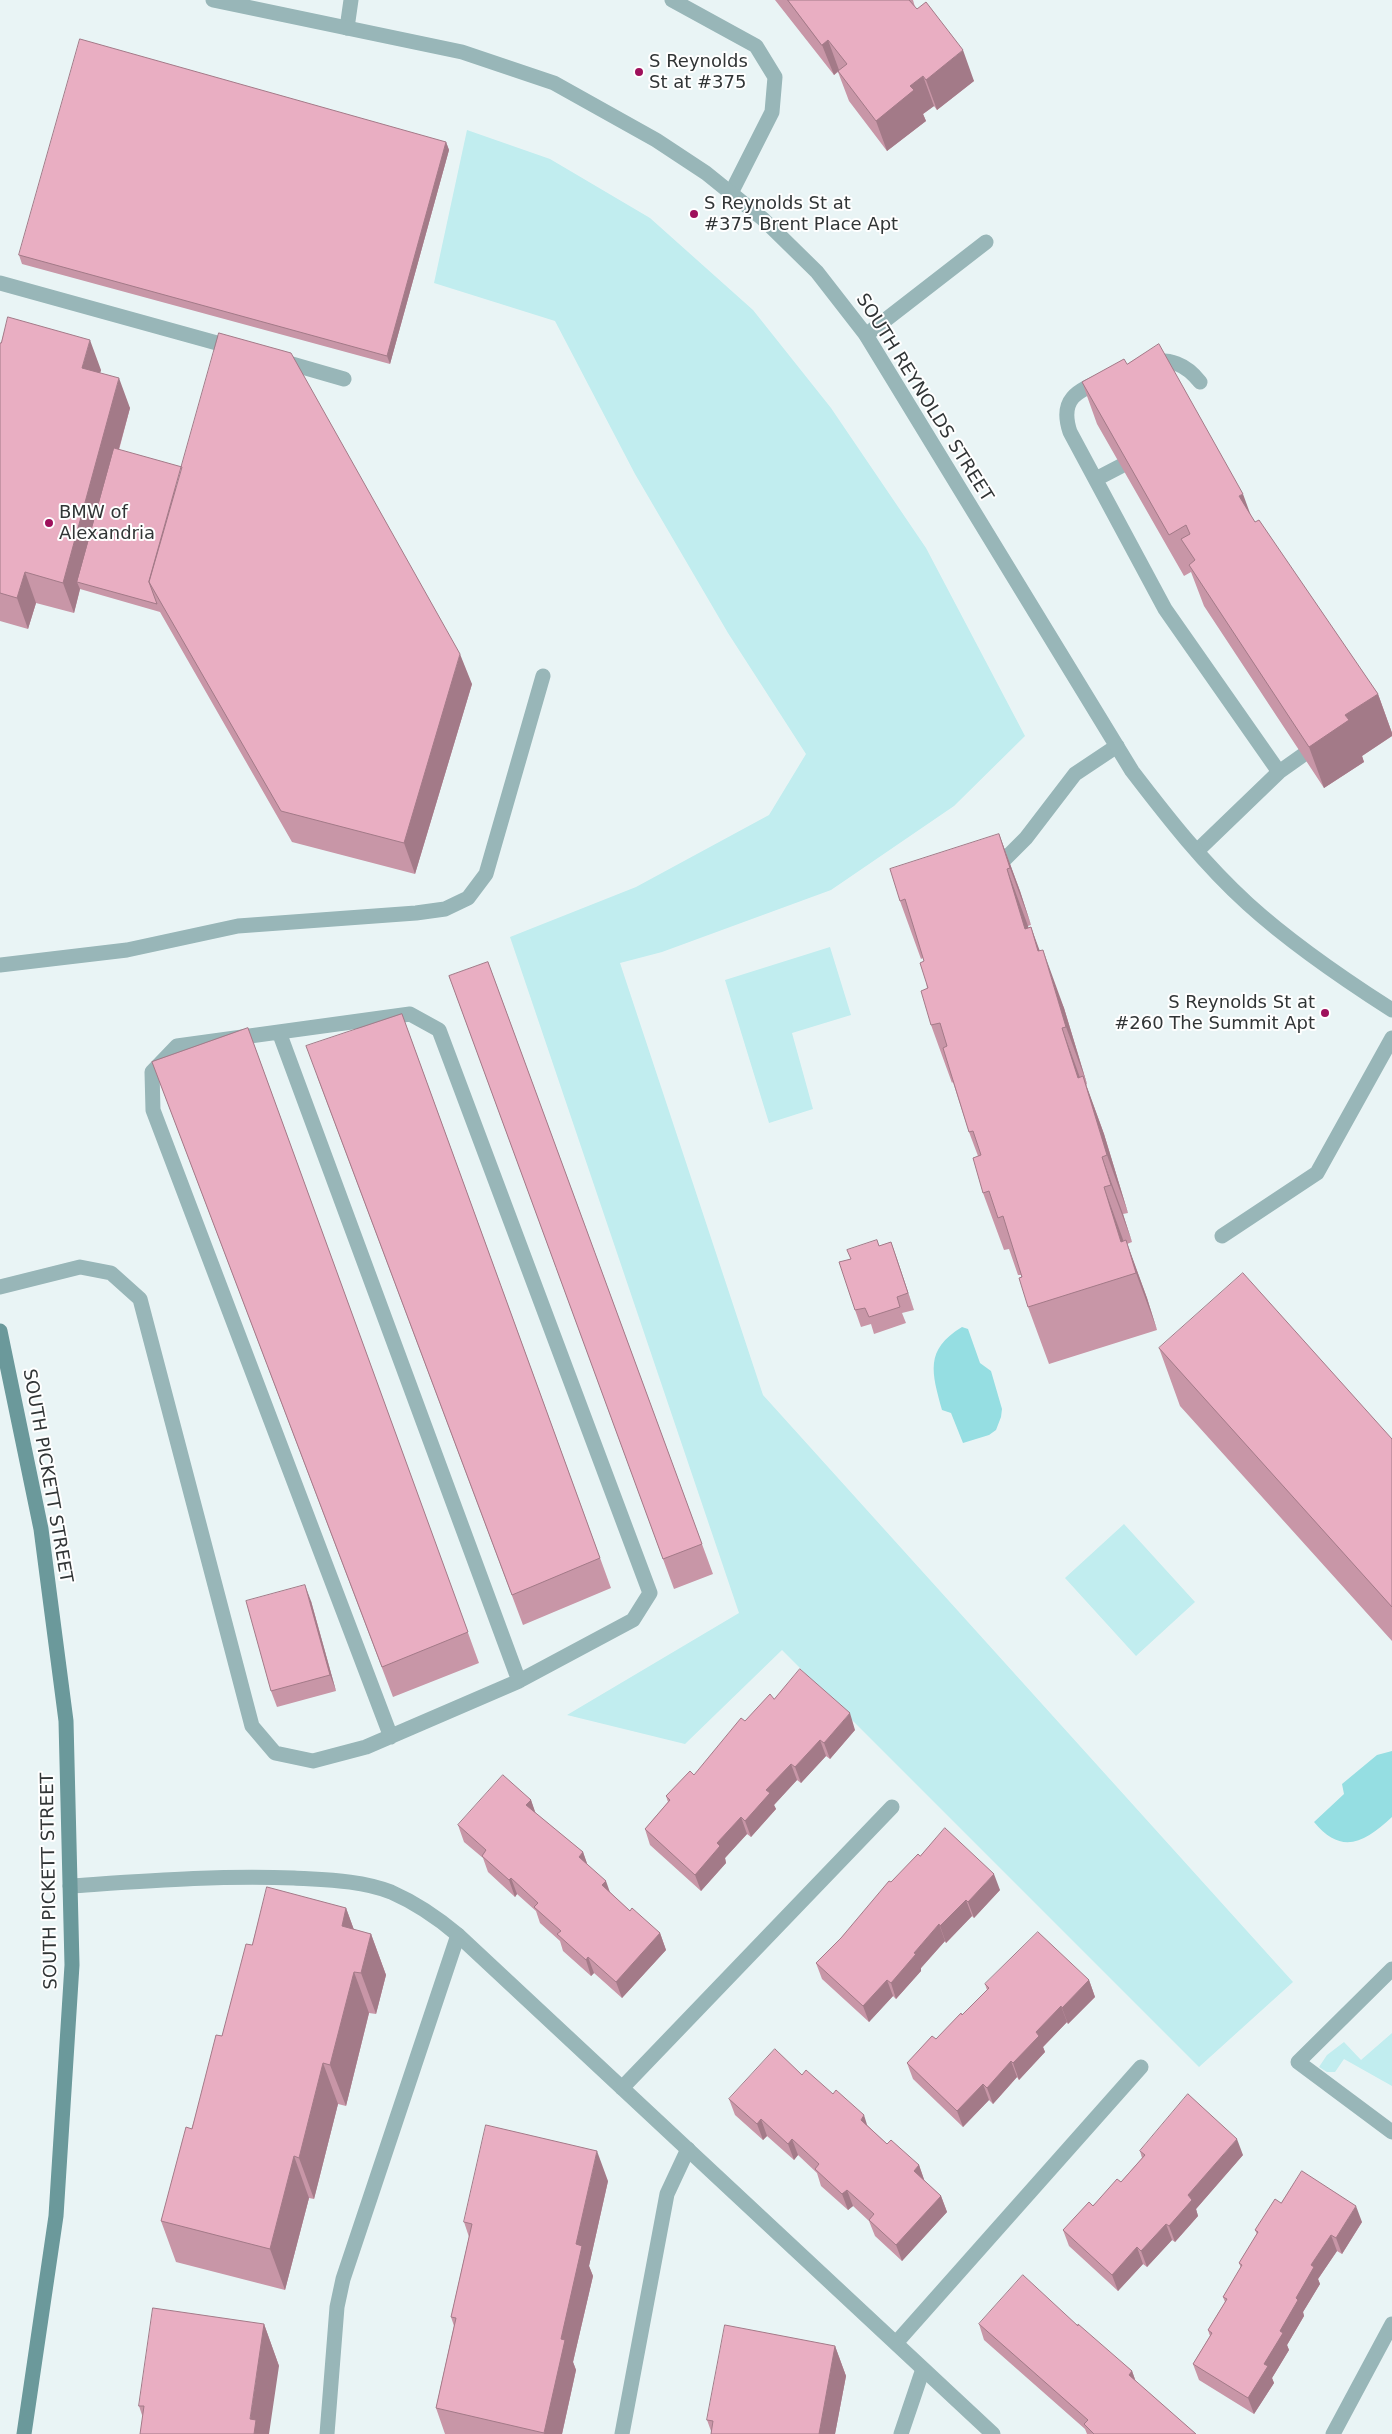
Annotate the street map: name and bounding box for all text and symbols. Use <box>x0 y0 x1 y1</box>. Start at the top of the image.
place label: S Reynolds St at #375 <box>649 51 748 94</box>
marker: S Reynolds St at #375 <box>633 66 645 78</box>
place label: S Reynolds St at #375 Brent Place Apt <box>704 193 898 235</box>
marker: S Reynolds St at #375 Brent Place Apt <box>688 208 700 220</box>
street label: SOUTH REYNOLDS STREET <box>851 290 997 506</box>
place label: BMW of Alexandria <box>59 502 155 544</box>
marker: BMW of Alexandria <box>43 517 55 529</box>
place label: S Reynolds St at #260 The Summit Apt <box>1114 992 1315 1034</box>
marker: S Reynolds St at #260 The Summit Apt <box>1319 1007 1331 1019</box>
street label: SOUTH PICKETT STREET <box>18 1367 76 1585</box>
street label: SOUTH PICKETT STREET <box>37 1772 63 1990</box>

